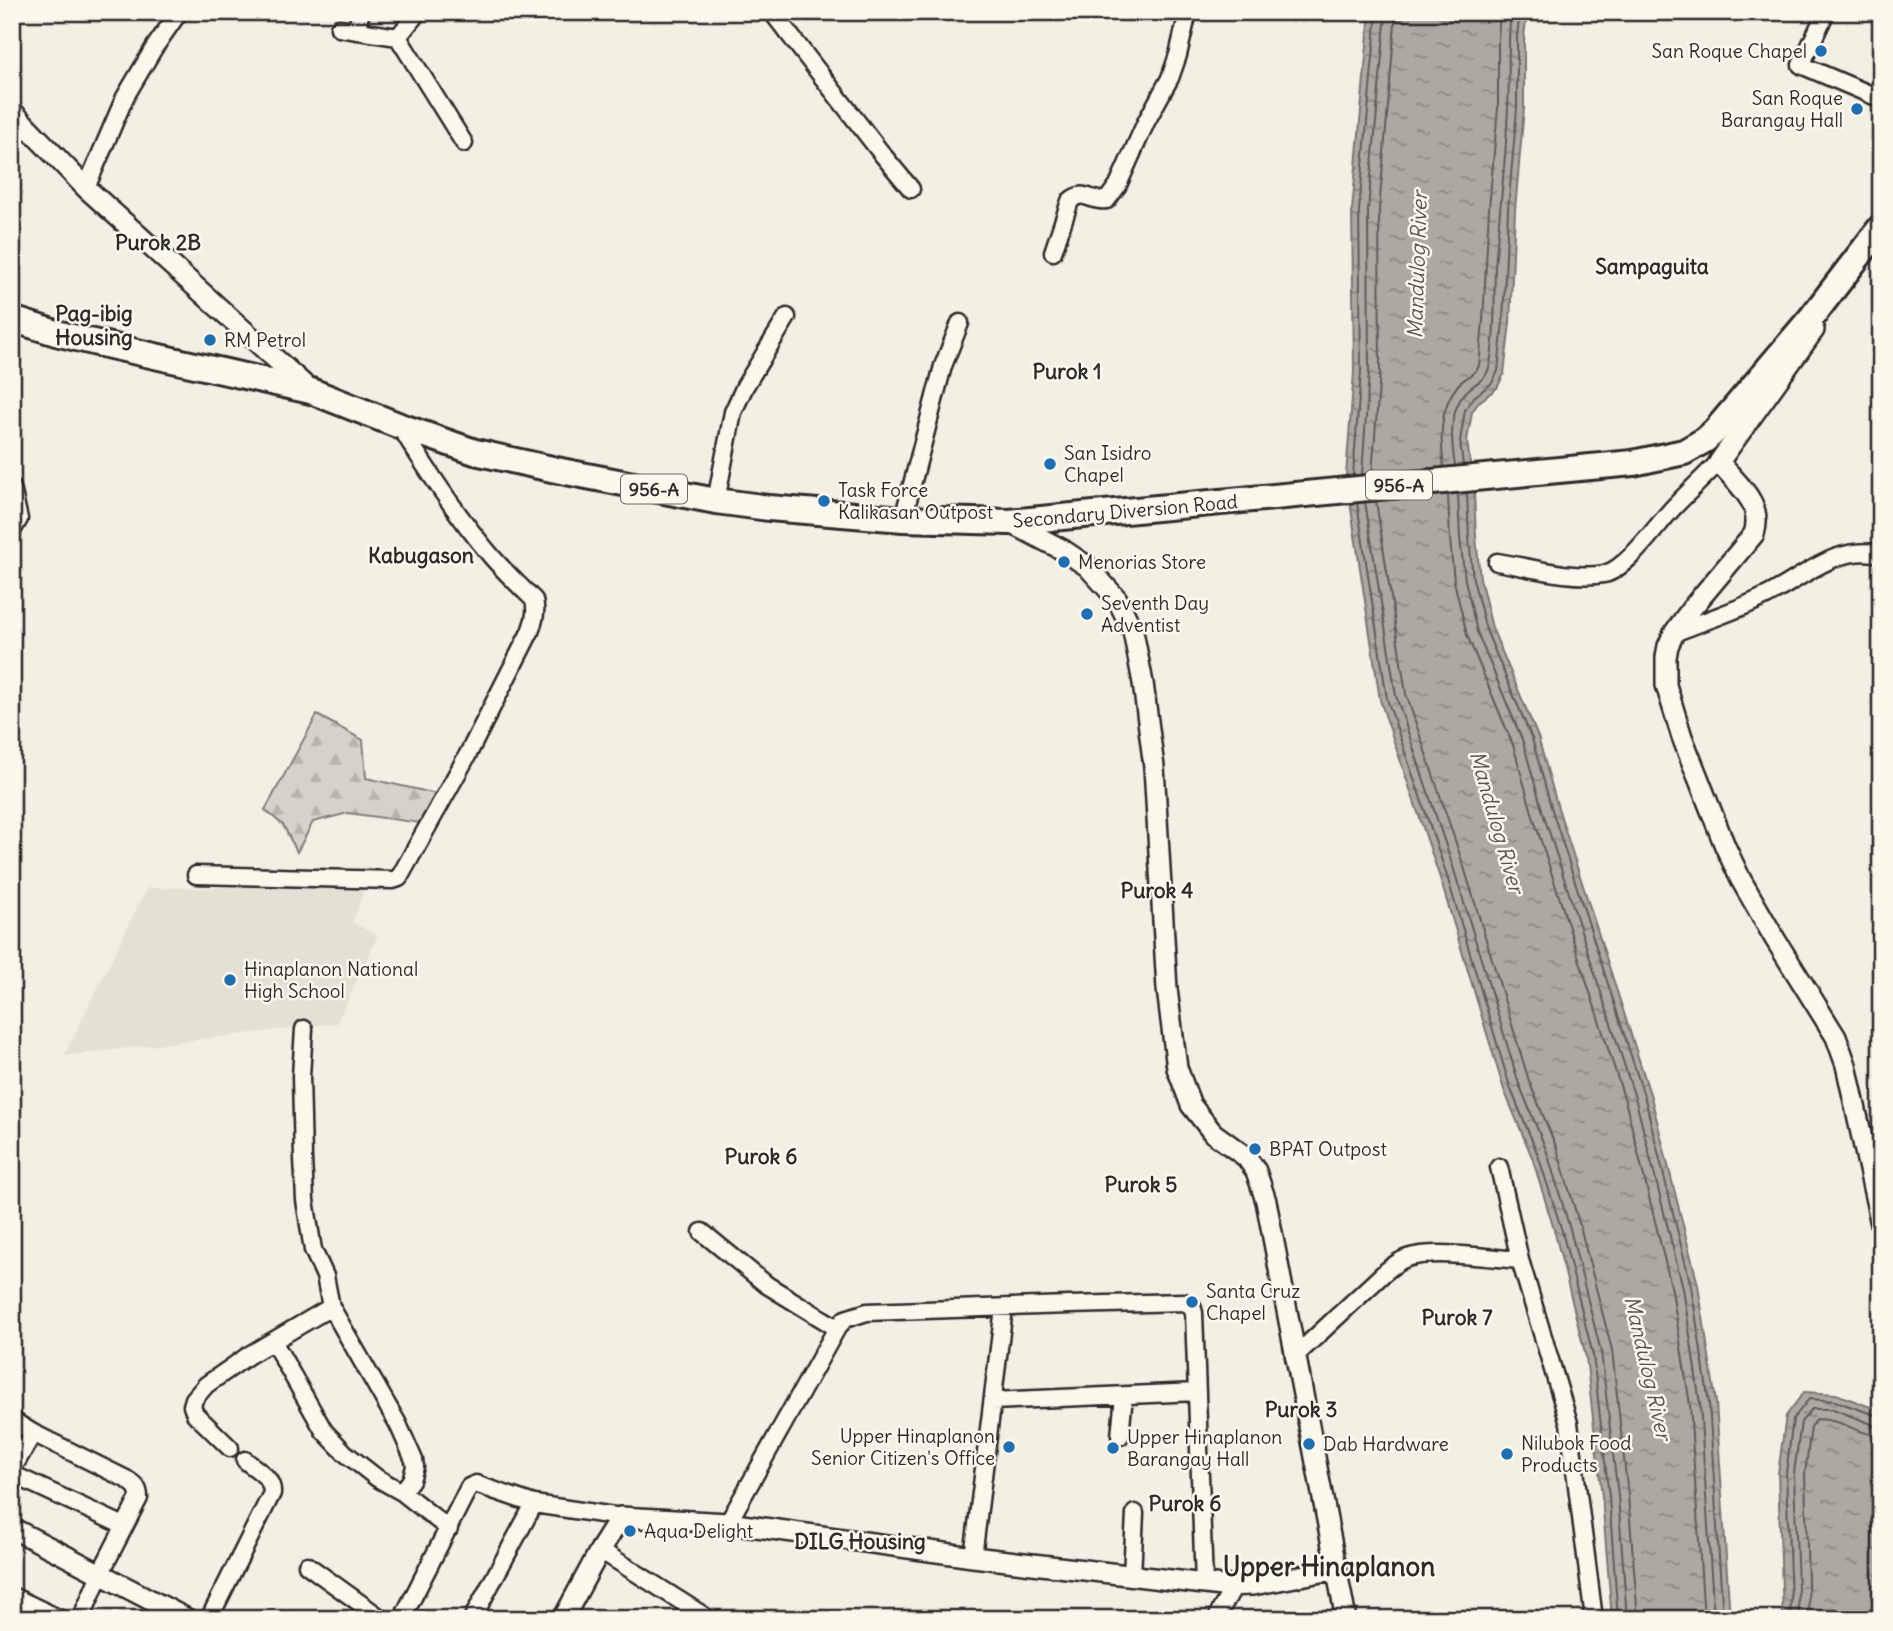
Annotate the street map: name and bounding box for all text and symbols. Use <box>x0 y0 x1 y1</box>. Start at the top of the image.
place label: San Roque Chapel <box>1652 39 1807 63</box>
marker: San Roque Chapel <box>1813 43 1829 59</box>
place label: San Roque Barangay Hall <box>1721 86 1843 132</box>
marker: San Roque Barangay Hall <box>1849 101 1865 117</box>
water label: Mandulog River <box>1401 189 1433 339</box>
district label: Purok 2B <box>115 229 201 256</box>
district label: Sampaguita <box>1595 253 1709 280</box>
district label: Pag-ibig Housing <box>55 300 133 351</box>
place label: RM Petrol <box>224 328 306 352</box>
marker: RM Petrol <box>202 332 218 348</box>
district label: Purok 1 <box>1032 358 1102 385</box>
place label: San Isidro Chapel <box>1064 441 1152 487</box>
marker: San Isidro Chapel <box>1042 456 1058 472</box>
road number: 956-A <box>1366 471 1432 500</box>
road number: 956-A <box>621 475 687 504</box>
place label: Task Force Kalikasan Outpost <box>838 478 993 524</box>
street label: Secondary Diversion Road <box>1012 489 1238 533</box>
marker: Task Force Kalikasan Outpost <box>816 493 832 509</box>
district label: Kabugason <box>368 542 474 569</box>
place label: Menorias Store <box>1078 550 1206 574</box>
marker: Menorias Store <box>1056 554 1072 570</box>
place label: Seventh Day Adventist <box>1101 591 1209 637</box>
marker: Seventh Day Adventist <box>1079 606 1095 622</box>
water label: Mandulog River <box>1464 748 1531 899</box>
district label: Purok 4 <box>1121 877 1193 904</box>
place label: Hinaplanon National High School <box>244 957 418 1003</box>
marker: Hinaplanon National High School <box>222 972 238 988</box>
place label: BPAT Outpost <box>1269 1137 1387 1161</box>
marker: BPAT Outpost <box>1247 1141 1263 1157</box>
district label: Purok 6 <box>725 1143 797 1170</box>
district label: Purok 5 <box>1105 1171 1177 1198</box>
place label: Santa Cruz Chapel <box>1206 1279 1300 1325</box>
water label: Mandulog River <box>1618 1293 1678 1445</box>
marker: Santa Cruz Chapel <box>1184 1294 1200 1310</box>
district label: Purok 7 <box>1421 1304 1493 1331</box>
district label: Purok 3 <box>1265 1396 1337 1423</box>
place label: Upper Hinaplanon Senior Citizen's Office <box>811 1424 995 1470</box>
place label: Upper Hinaplanon Barangay Hall <box>1127 1425 1282 1471</box>
place label: Nilubok Food Products <box>1521 1431 1631 1477</box>
place label: Dab Hardware <box>1323 1432 1449 1456</box>
marker: Dab Hardware <box>1301 1436 1317 1452</box>
marker: Upper Hinaplanon Senior Citizen's Office <box>1001 1439 1017 1455</box>
marker: Upper Hinaplanon Barangay Hall <box>1105 1440 1121 1456</box>
marker: Nilubok Food Products <box>1499 1446 1515 1462</box>
district label: Purok 6 <box>1149 1490 1221 1517</box>
place label: Aqua Delight <box>644 1519 753 1543</box>
marker: Aqua Delight <box>622 1523 638 1539</box>
district label: DILG Housing <box>794 1528 926 1555</box>
district label: Upper Hinaplanon <box>1223 1550 1435 1583</box>

